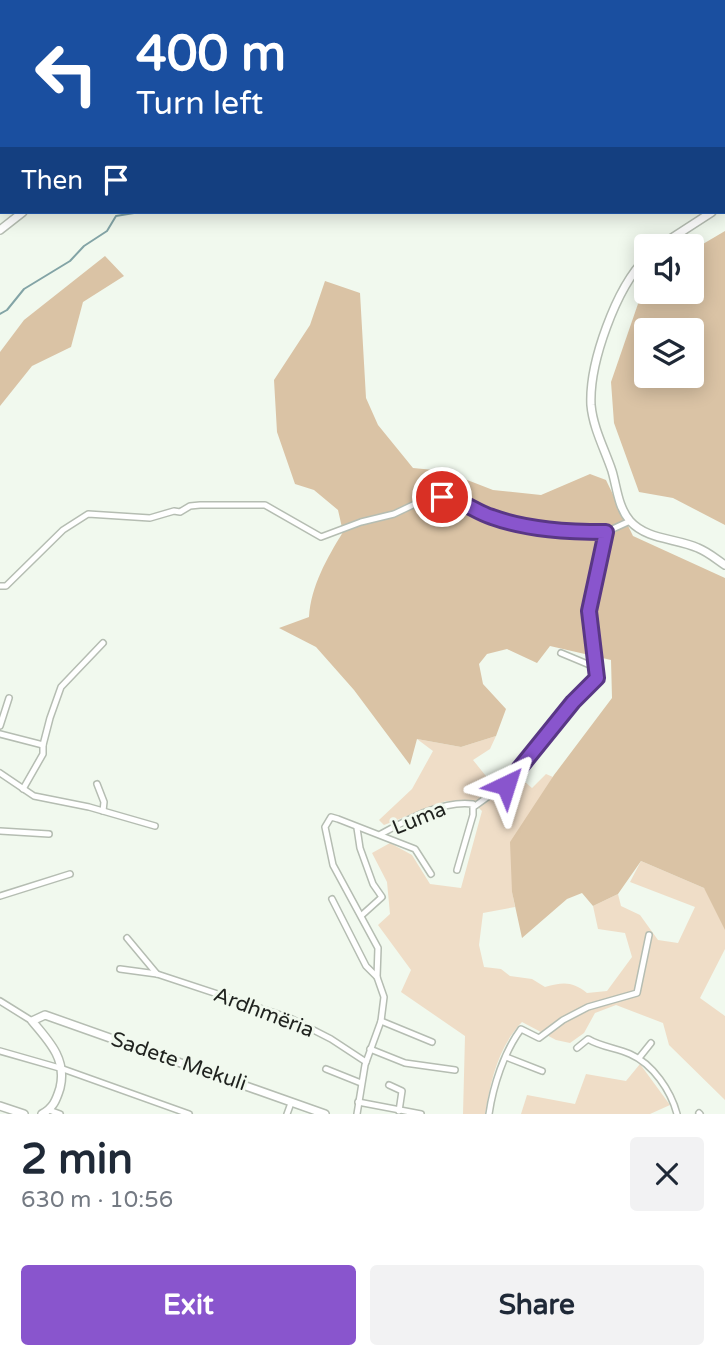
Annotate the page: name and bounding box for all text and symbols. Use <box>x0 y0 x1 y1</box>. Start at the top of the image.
text: 400 m <box>136 25 286 84</box>
icon: left <box>21 28 112 119</box>
text: Turn left <box>136 85 263 123</box>
icon: arrive <box>97 161 135 199</box>
text: Then <box>21 165 83 196</box>
map controls <box>634 234 704 388</box>
button: sound <box>634 234 704 304</box>
button: layers <box>634 318 704 388</box>
pin <box>412 467 472 527</box>
icon: arrive <box>423 478 461 516</box>
position arrow <box>469 748 543 822</box>
street label: Luma <box>389 796 450 841</box>
street label: Ardhmëria <box>210 982 318 1043</box>
street label: Sadete Mekuli <box>108 1027 250 1096</box>
text: 2 min <box>21 1134 133 1185</box>
button: close <box>630 1137 704 1211</box>
text: 630 m · 10:56 <box>21 1186 173 1214</box>
button: Exit <box>21 1265 356 1345</box>
button: Share <box>370 1265 704 1345</box>

